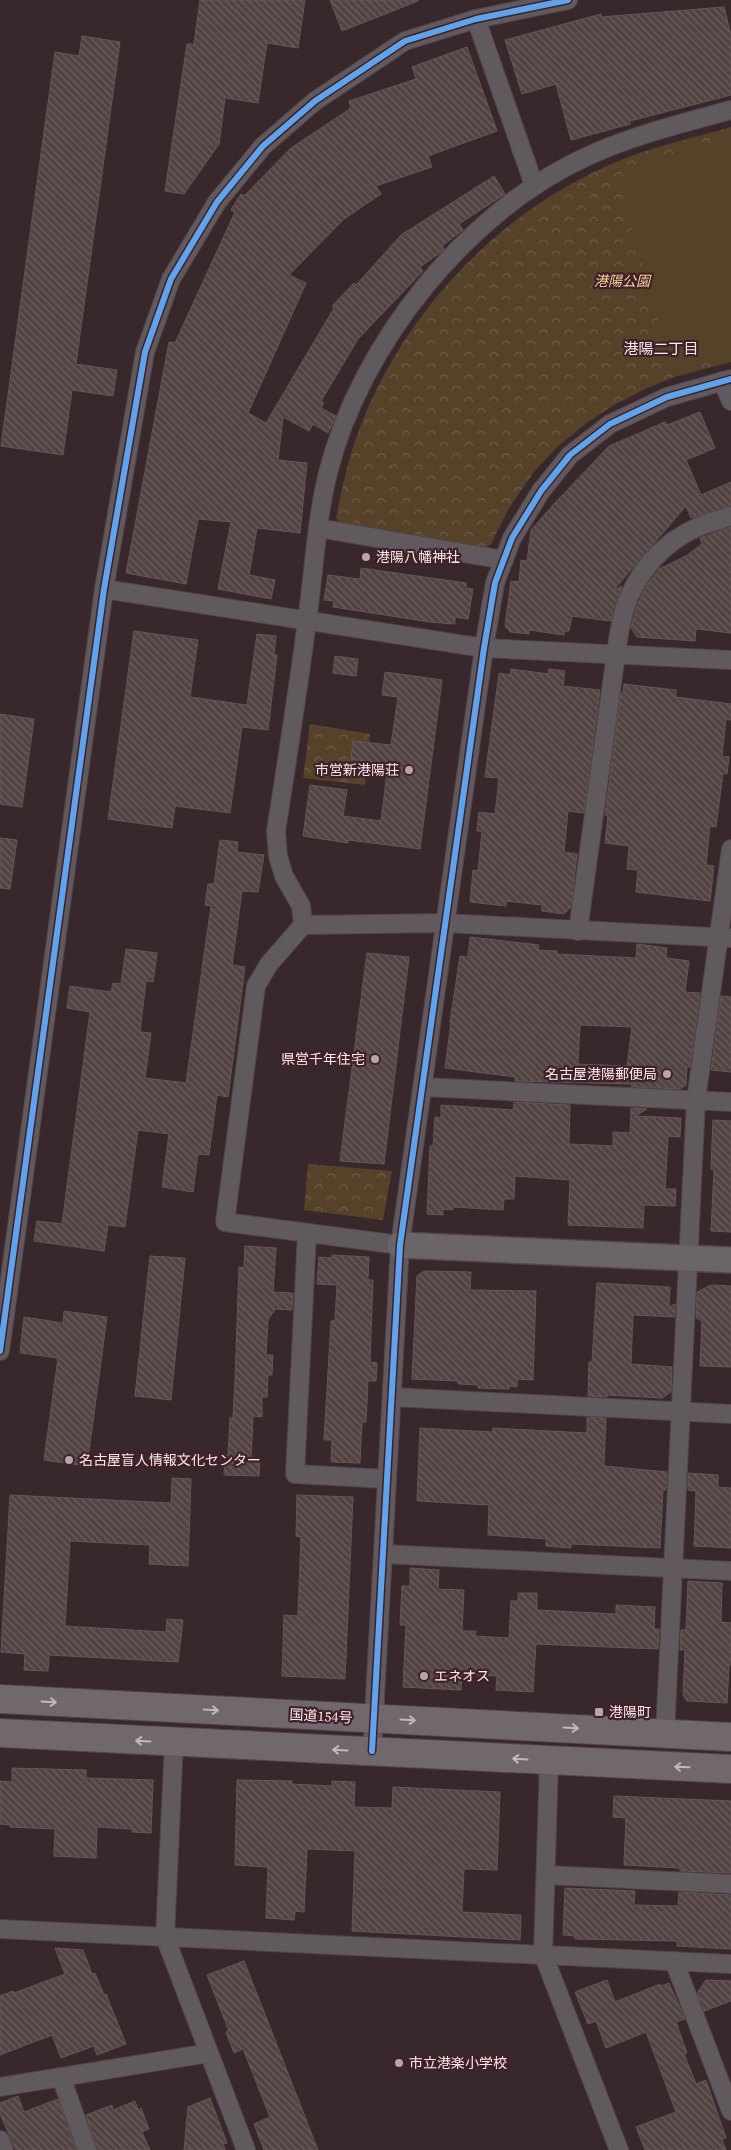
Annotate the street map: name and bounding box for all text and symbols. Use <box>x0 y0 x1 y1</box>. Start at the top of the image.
park label: 港陽公園 <box>594 271 652 291</box>
district label: 港陽二丁目 <box>623 338 699 359</box>
place label: 港陽八幡神社 <box>376 547 460 567</box>
marker: 港陽八幡神社 <box>360 551 372 563</box>
place label: 市営新港陽荘 <box>315 760 399 780</box>
marker: 市営新港陽荘 <box>403 764 415 776</box>
place label: 県営千年住宅 <box>281 1049 365 1069</box>
marker: 県営千年住宅 <box>369 1053 381 1065</box>
place label: 名古屋港陽郵便局 <box>545 1064 657 1084</box>
marker: 名古屋港陽郵便局 <box>661 1068 673 1080</box>
place label: 名古屋盲人情報文化センター <box>79 1450 261 1470</box>
marker: 名古屋盲人情報文化センター <box>63 1454 75 1466</box>
place label: エネオス <box>434 1666 490 1686</box>
marker: エネオス <box>418 1670 430 1682</box>
one-way arrow <box>40 1697 56 1707</box>
place label: 港陽町 <box>609 1702 651 1722</box>
street label: 国道154号 <box>289 1704 353 1728</box>
one-way arrow <box>203 1706 219 1715</box>
marker: 港陽町 <box>593 1706 605 1718</box>
one-way arrow <box>400 1716 416 1725</box>
one-way arrow <box>562 1724 578 1733</box>
one-way arrow <box>135 1736 151 1745</box>
one-way arrow <box>332 1745 348 1754</box>
one-way arrow <box>512 1755 528 1764</box>
one-way arrow <box>675 1762 691 1771</box>
place label: 市立港楽小学校 <box>409 2053 507 2073</box>
marker: 市立港楽小学校 <box>393 2057 405 2069</box>

